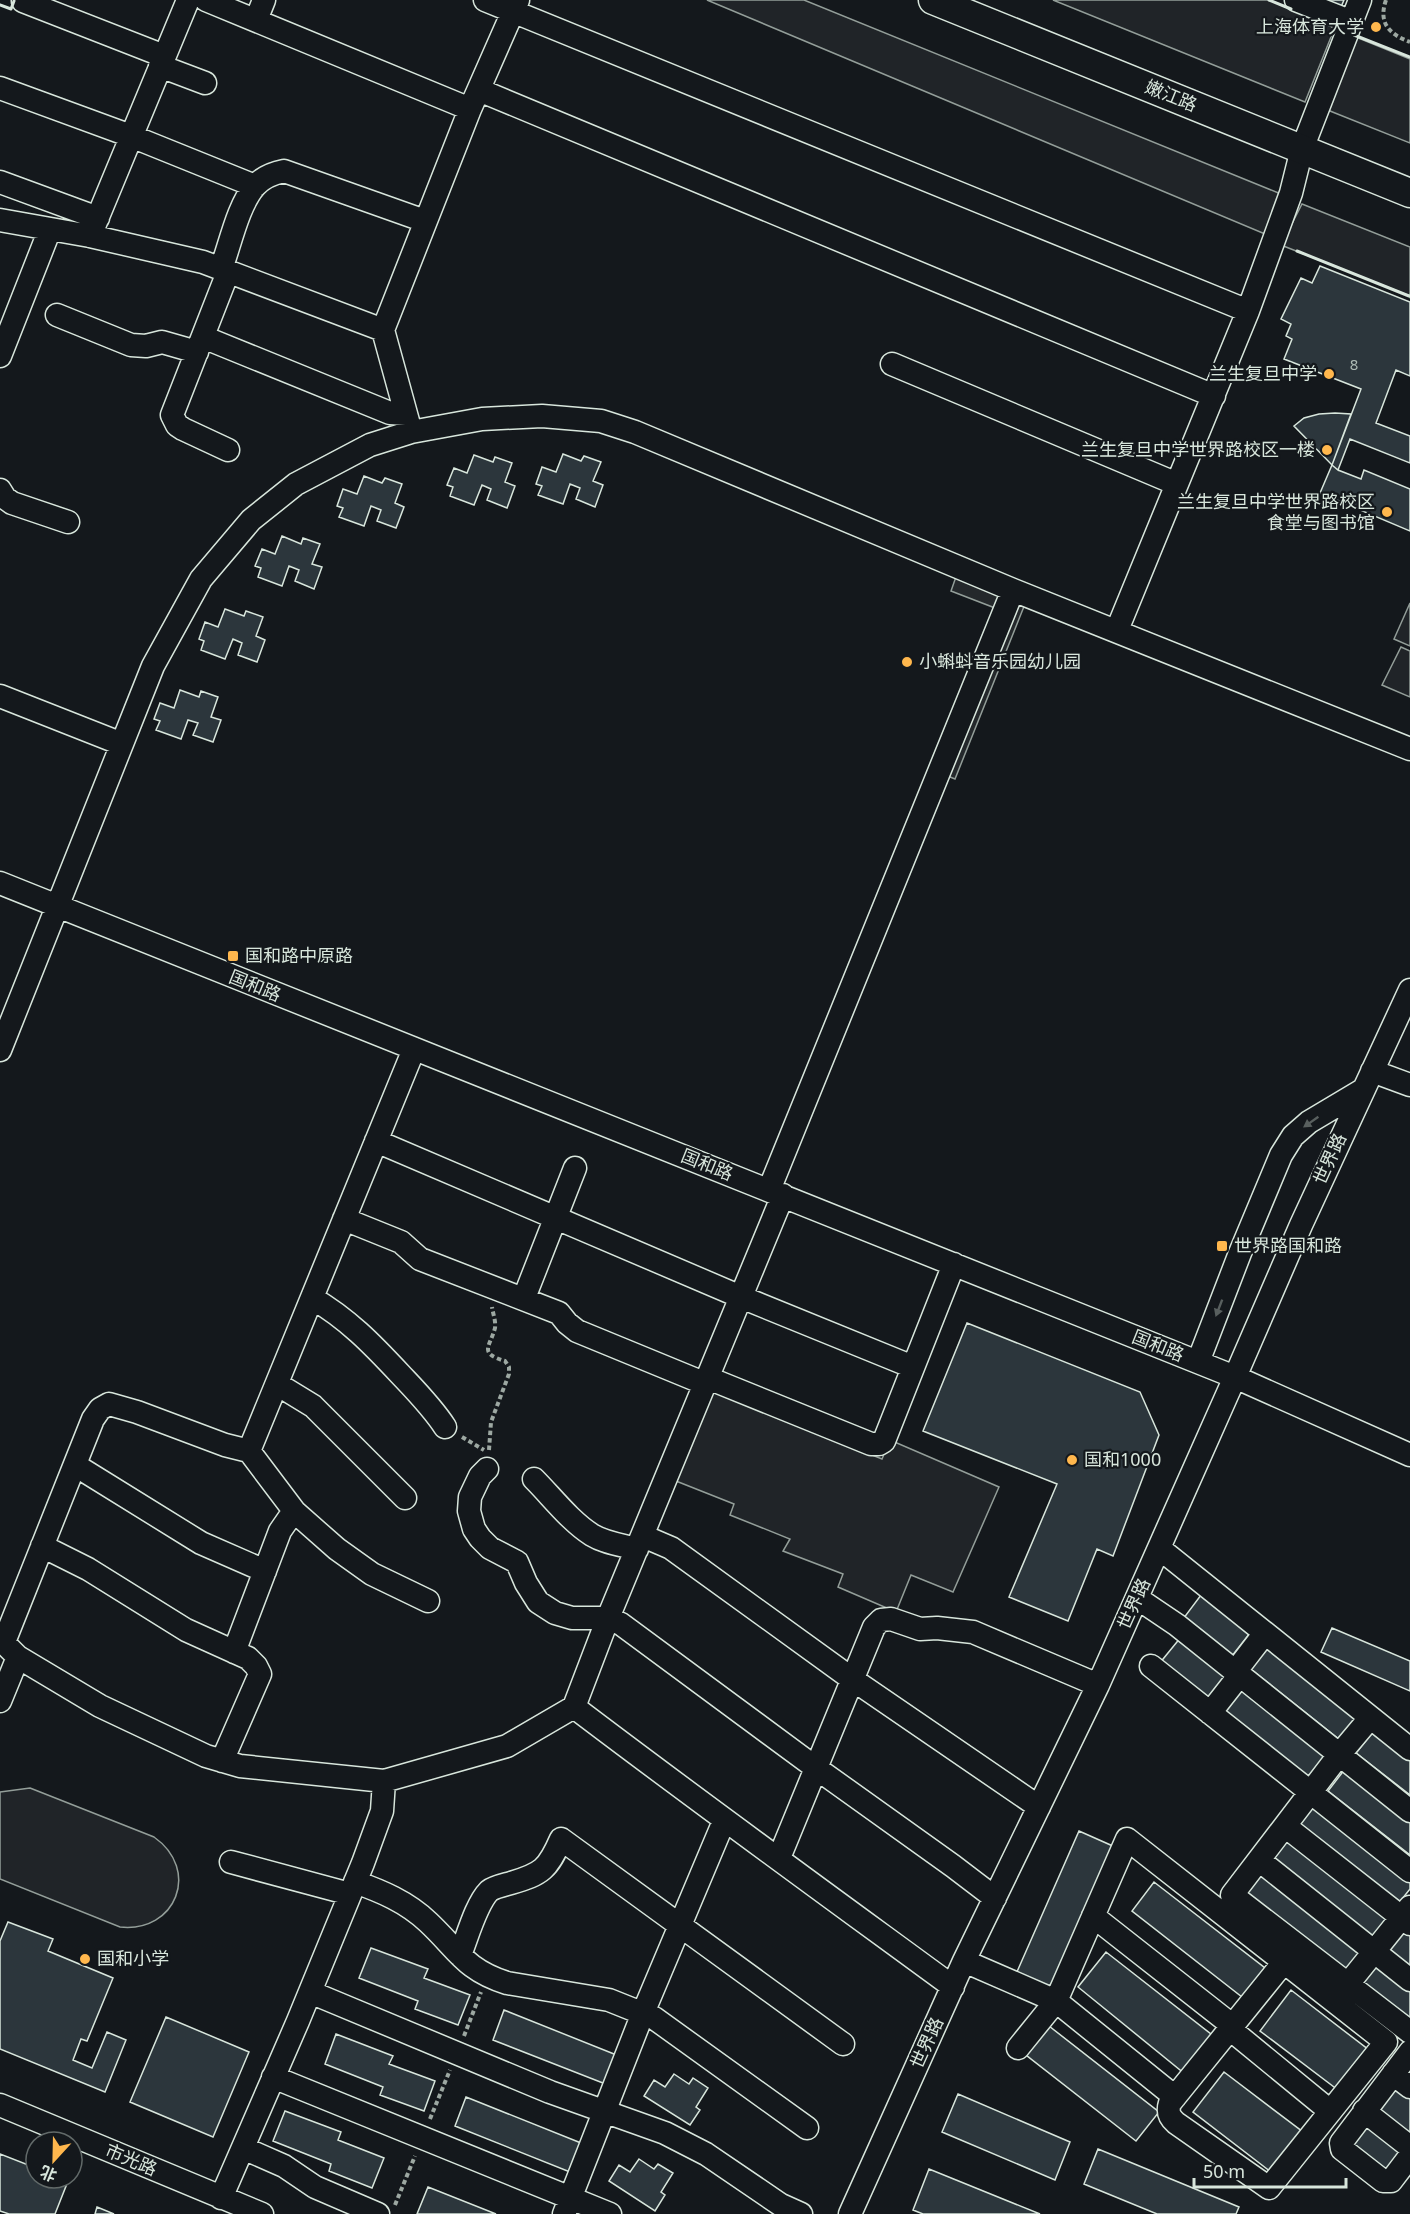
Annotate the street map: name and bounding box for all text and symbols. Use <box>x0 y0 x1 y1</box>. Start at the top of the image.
place label: 上海体育大学 <box>1256 14 1364 38</box>
marker: 上海体育大学 <box>1369 20 1383 34</box>
street label: 嫩江路 <box>1142 74 1201 116</box>
house number: 8 <box>1350 354 1358 374</box>
place label: 兰生复旦中学 <box>1209 361 1317 385</box>
marker: 兰生复旦中学 <box>1322 367 1336 381</box>
place label: 兰生复旦中学世界路校区一楼 <box>1081 437 1315 461</box>
marker: 兰生复旦中学世界路校区一楼 <box>1320 443 1334 457</box>
place label: 兰生复旦中学世界路校区 食堂与图书馆 <box>1177 489 1375 534</box>
marker: 兰生复旦中学世界路校区 食堂与图书馆 <box>1380 505 1394 519</box>
place label: 小蝌蚪音乐园幼儿园 <box>919 649 1081 673</box>
marker: 小蝌蚪音乐园幼儿园 <box>900 655 914 669</box>
place label: 国和路中原路 <box>245 943 353 967</box>
marker: 国和路中原路 <box>226 949 240 963</box>
street label: 国和路 <box>226 964 285 1006</box>
one-way arrow <box>1304 1116 1320 1128</box>
street label: 世界路 <box>1307 1129 1351 1188</box>
street label: 国和路 <box>678 1143 737 1185</box>
place label: 世界路国和路 <box>1234 1233 1342 1257</box>
marker: 世界路国和路 <box>1215 1239 1229 1253</box>
one-way arrow <box>1214 1299 1224 1317</box>
street label: 国和路 <box>1129 1324 1188 1366</box>
place label: 国和1000 <box>1084 1447 1161 1471</box>
marker: 国和1000 <box>1065 1453 1079 1467</box>
street label: 世界路 <box>1111 1574 1155 1633</box>
place label: 国和小学 <box>97 1946 169 1970</box>
marker: 国和小学 <box>78 1952 92 1966</box>
street label: 世界路 <box>904 2013 948 2072</box>
north arrow <box>24 2130 84 2190</box>
street label: 市光路 <box>102 2137 161 2181</box>
scale bar <box>1194 2151 1346 2189</box>
text: 50 m <box>1203 2159 1245 2183</box>
text: 北 <box>37 2161 60 2187</box>

